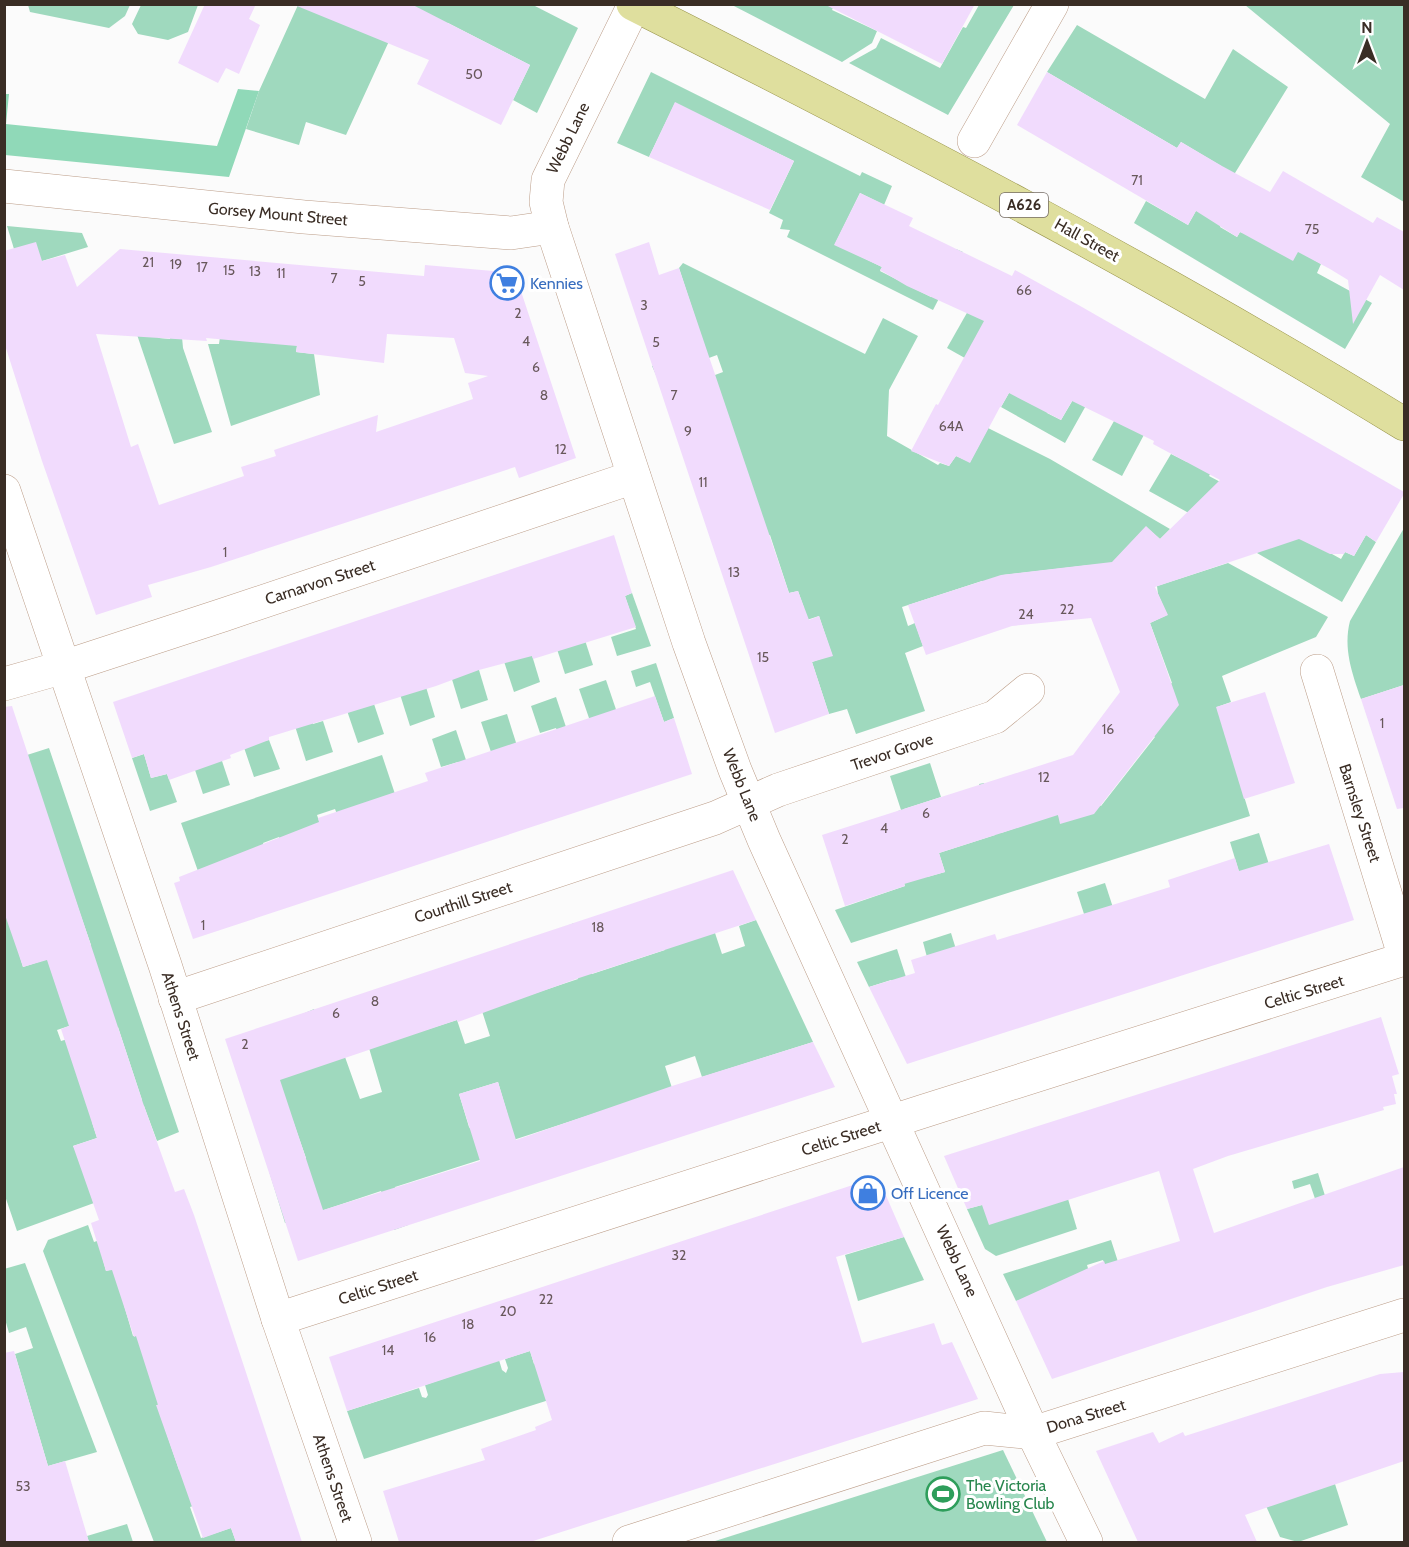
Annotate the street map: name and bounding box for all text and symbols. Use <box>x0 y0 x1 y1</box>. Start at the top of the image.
north arrow <box>1337 12 1397 72</box>
text: N <box>1361 18 1373 37</box>
house number: 50 <box>465 65 483 83</box>
street label: Webb Lane <box>543 99 593 177</box>
house number: 71 <box>1131 171 1143 189</box>
road number: A626 <box>1000 193 1048 217</box>
street label: Gorsey Mount Street <box>208 198 349 230</box>
street label: Hall Street <box>1051 214 1123 266</box>
house number: 75 <box>1305 220 1319 238</box>
house number: 21 <box>142 253 154 271</box>
house number: 19 <box>170 255 182 273</box>
house number: 17 <box>196 258 208 276</box>
house number: 15 <box>223 261 235 279</box>
house number: 13 <box>249 262 261 280</box>
house number: 11 <box>276 264 286 282</box>
supermarket icon: Kennies <box>489 265 525 301</box>
house number: 7 <box>330 269 338 287</box>
house number: 5 <box>358 272 366 290</box>
place label: Kennies <box>530 274 583 293</box>
house number: 66 <box>1016 281 1032 299</box>
house number: 3 <box>640 296 648 314</box>
house number: 2 <box>514 304 522 322</box>
house number: 4 <box>522 332 530 350</box>
house number: 5 <box>652 333 660 351</box>
house number: 6 <box>532 358 540 376</box>
house number: 8 <box>540 386 548 404</box>
house number: 7 <box>670 386 678 404</box>
house number: 64A <box>939 417 964 435</box>
house number: 9 <box>684 422 692 440</box>
house number: 12 <box>555 440 567 458</box>
house number: 11 <box>698 473 708 491</box>
house number: 1 <box>223 543 227 561</box>
street label: Carnarvon Street <box>263 555 378 609</box>
house number: 13 <box>728 563 740 581</box>
house number: 22 <box>1060 600 1074 618</box>
house number: 24 <box>1018 605 1034 623</box>
house number: 15 <box>757 648 769 666</box>
house number: 1 <box>1380 714 1384 732</box>
house number: 16 <box>1102 720 1114 738</box>
street label: Trevor Grove <box>849 729 935 775</box>
street label: Webb Lane <box>719 746 765 824</box>
street label: Barnsley Street <box>1335 761 1385 865</box>
house number: 12 <box>1038 768 1050 786</box>
house number: 6 <box>922 804 930 822</box>
house number: 4 <box>880 819 888 837</box>
house number: 2 <box>841 830 849 848</box>
street label: Courthill Street <box>412 877 515 927</box>
house number: 1 <box>201 916 205 934</box>
house number: 18 <box>591 918 605 936</box>
street label: Athens Street <box>158 969 204 1063</box>
street label: Celtic Street <box>1262 971 1347 1013</box>
house number: 8 <box>371 992 379 1010</box>
house number: 6 <box>332 1004 340 1022</box>
house number: 2 <box>241 1035 249 1053</box>
street label: Celtic Street <box>799 1116 884 1160</box>
shop icon: Off Licence <box>850 1175 886 1211</box>
place label: Off Licence <box>891 1184 968 1203</box>
street label: Webb Lane <box>932 1222 982 1300</box>
house number: 32 <box>672 1246 686 1264</box>
street label: Celtic Street <box>336 1265 421 1309</box>
house number: 22 <box>539 1290 553 1308</box>
house number: 20 <box>499 1302 517 1320</box>
house number: 18 <box>461 1315 475 1333</box>
house number: 16 <box>424 1328 436 1346</box>
house number: 14 <box>382 1341 394 1359</box>
street label: Dona Street <box>1044 1395 1128 1437</box>
street label: Athens Street <box>309 1431 357 1525</box>
sports icon: The Victoria Bowling Club <box>925 1476 961 1512</box>
place label: The Victoria Bowling Club <box>966 1476 1055 1513</box>
house number: 53 <box>15 1477 31 1495</box>

